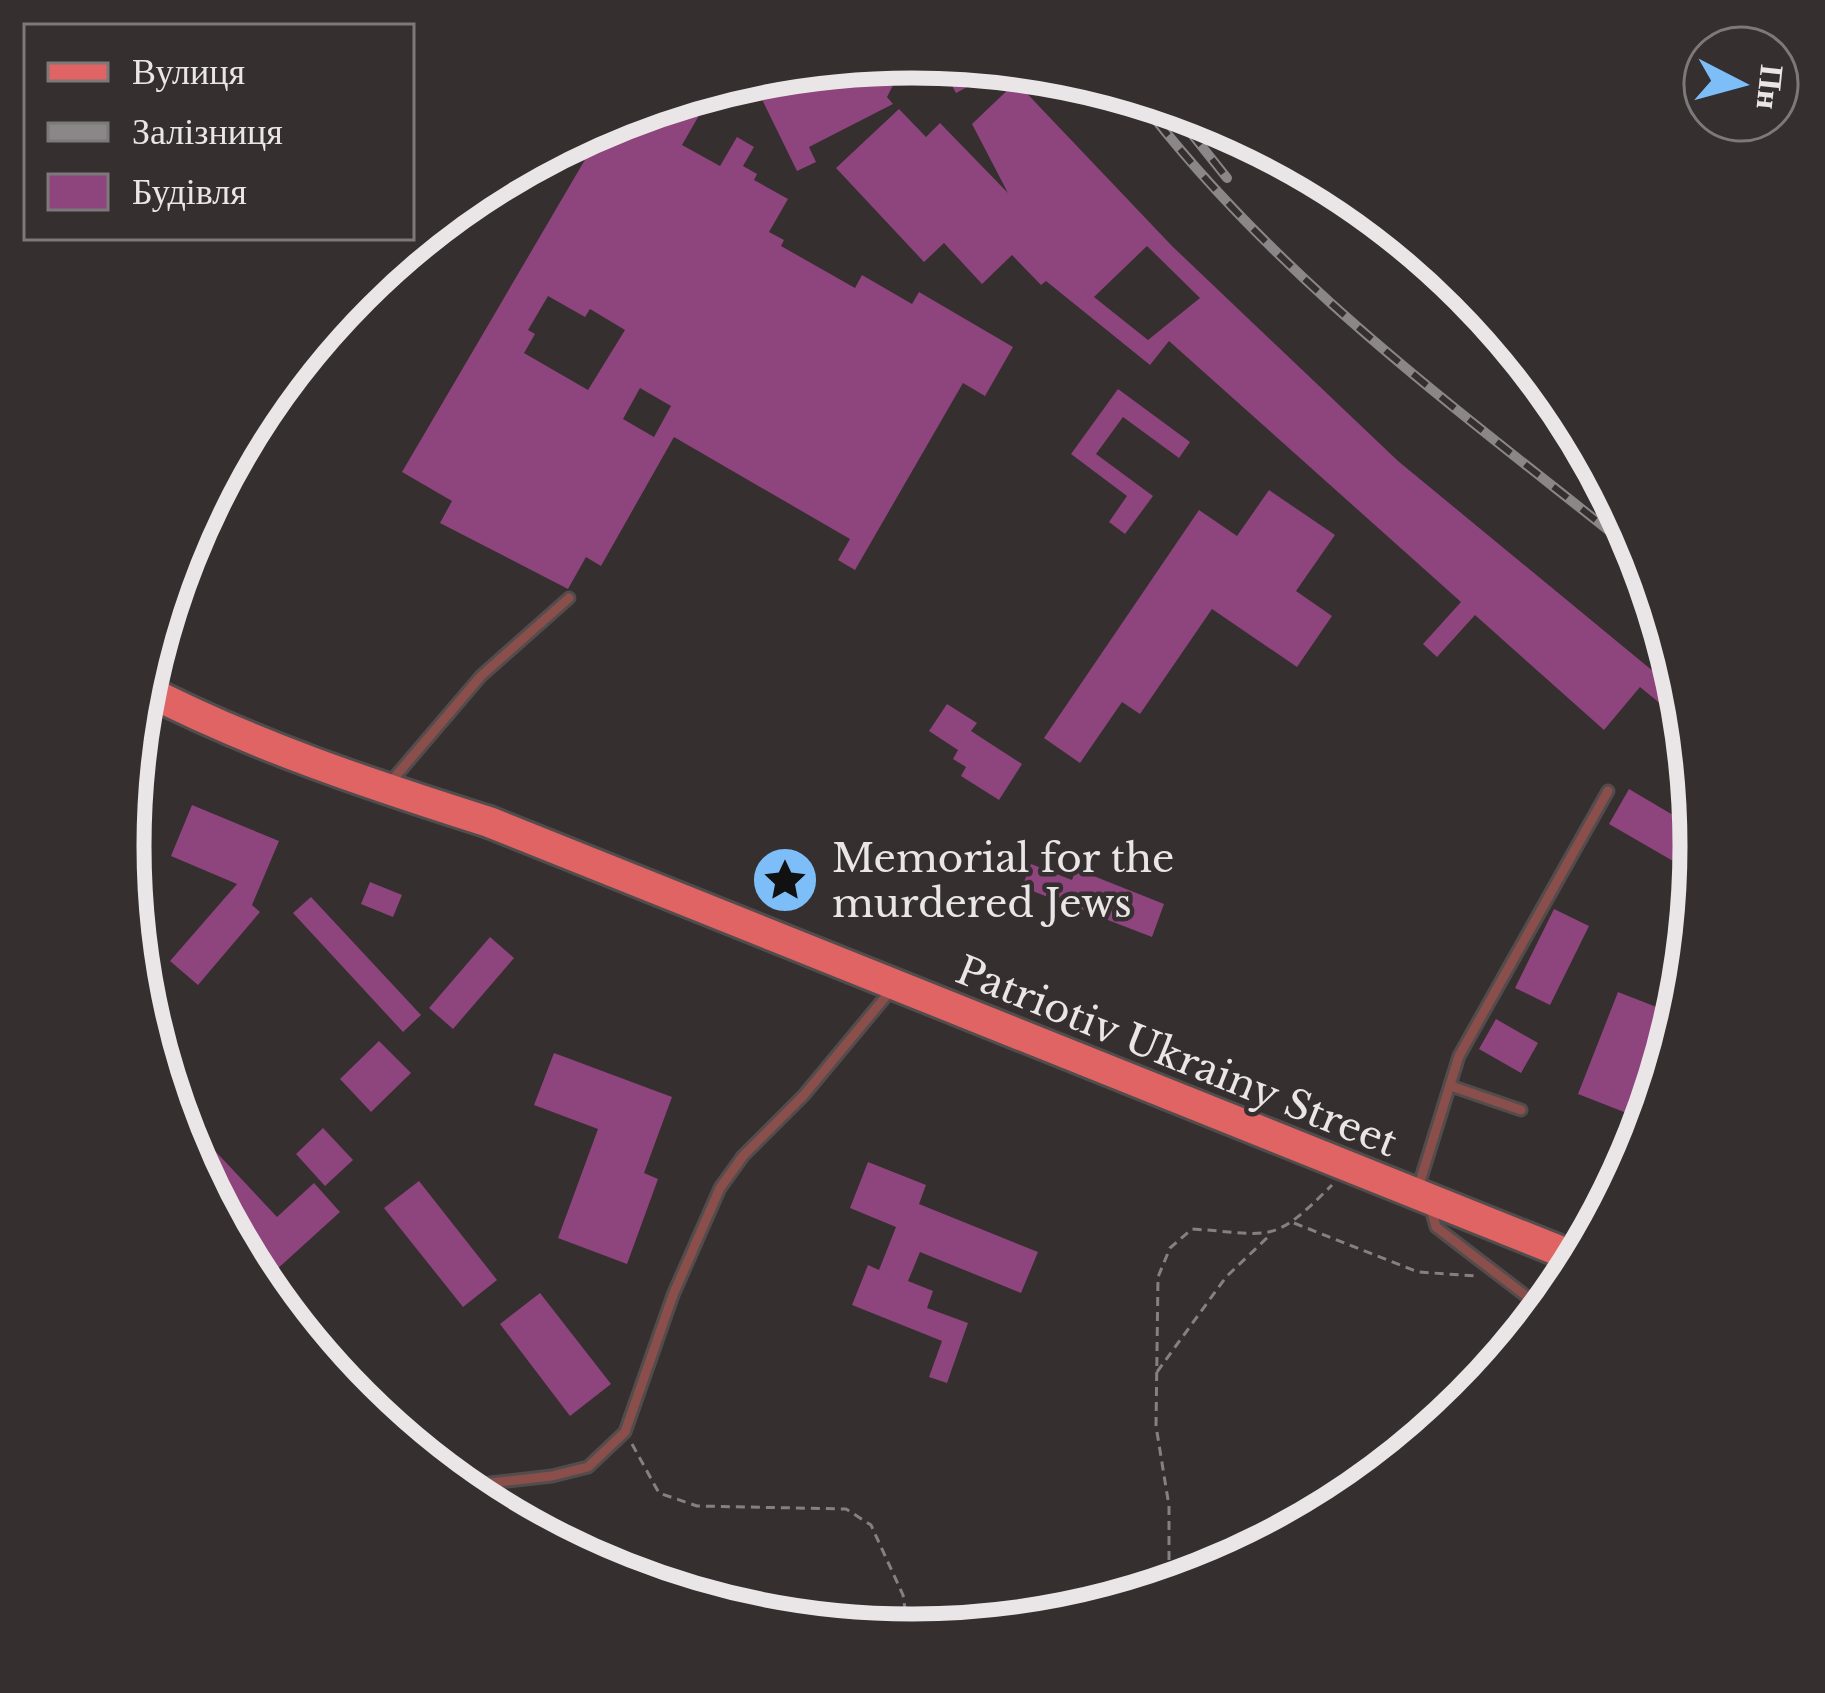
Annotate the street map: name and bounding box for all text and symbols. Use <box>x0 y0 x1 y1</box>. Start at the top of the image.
legend <box>24 24 414 240</box>
north arrow <box>1681 24 1801 144</box>
text: Вулиця <box>132 49 245 94</box>
text: Пн <box>1748 63 1793 111</box>
text: Залізниця <box>132 109 283 154</box>
text: Будівля <box>132 169 247 214</box>
place label: Memorial for the murdered Jews <box>832 834 1174 928</box>
place icon: Memorial for the murdered Jews <box>750 845 820 915</box>
street label: Patriotiv Ukrainy Street <box>949 945 1405 1168</box>

